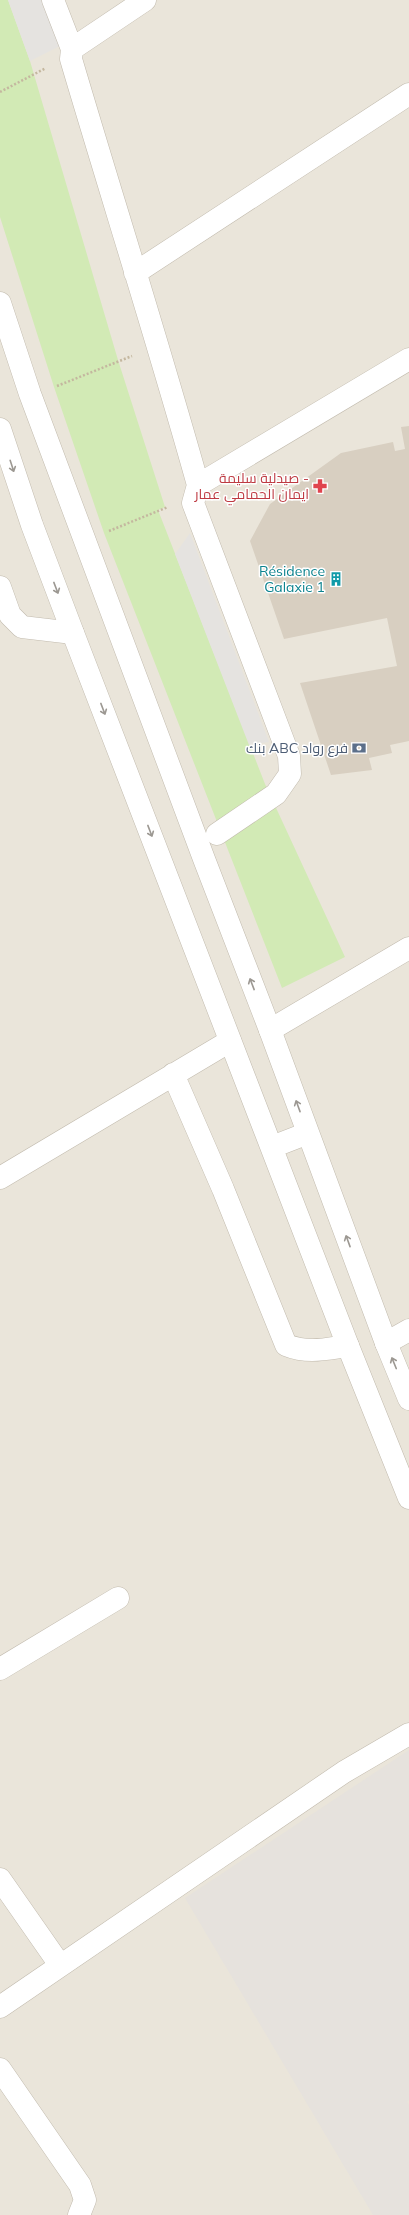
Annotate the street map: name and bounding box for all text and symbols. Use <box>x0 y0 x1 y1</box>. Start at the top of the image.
one-way arrow <box>9 459 17 471</box>
place label: صيدلية سليمة - ايمان الحمامي عمار <box>194 469 309 506</box>
pharmacy icon: صيدلية سليمة - ايمان الحمامي عمار <box>312 478 328 494</box>
place label: Résidence Galaxie 1 <box>259 562 325 596</box>
building icon: Résidence Galaxie 1 <box>328 571 344 587</box>
one-way arrow <box>53 582 61 594</box>
one-way arrow <box>99 703 107 715</box>
place label: بنك ABC فرع رواد <box>246 739 348 757</box>
bank icon: بنك ABC فرع رواد <box>351 740 367 756</box>
one-way arrow <box>146 824 154 836</box>
one-way arrow <box>248 979 255 991</box>
one-way arrow <box>294 1100 302 1112</box>
one-way arrow <box>344 1235 352 1247</box>
one-way arrow <box>390 1357 398 1369</box>

